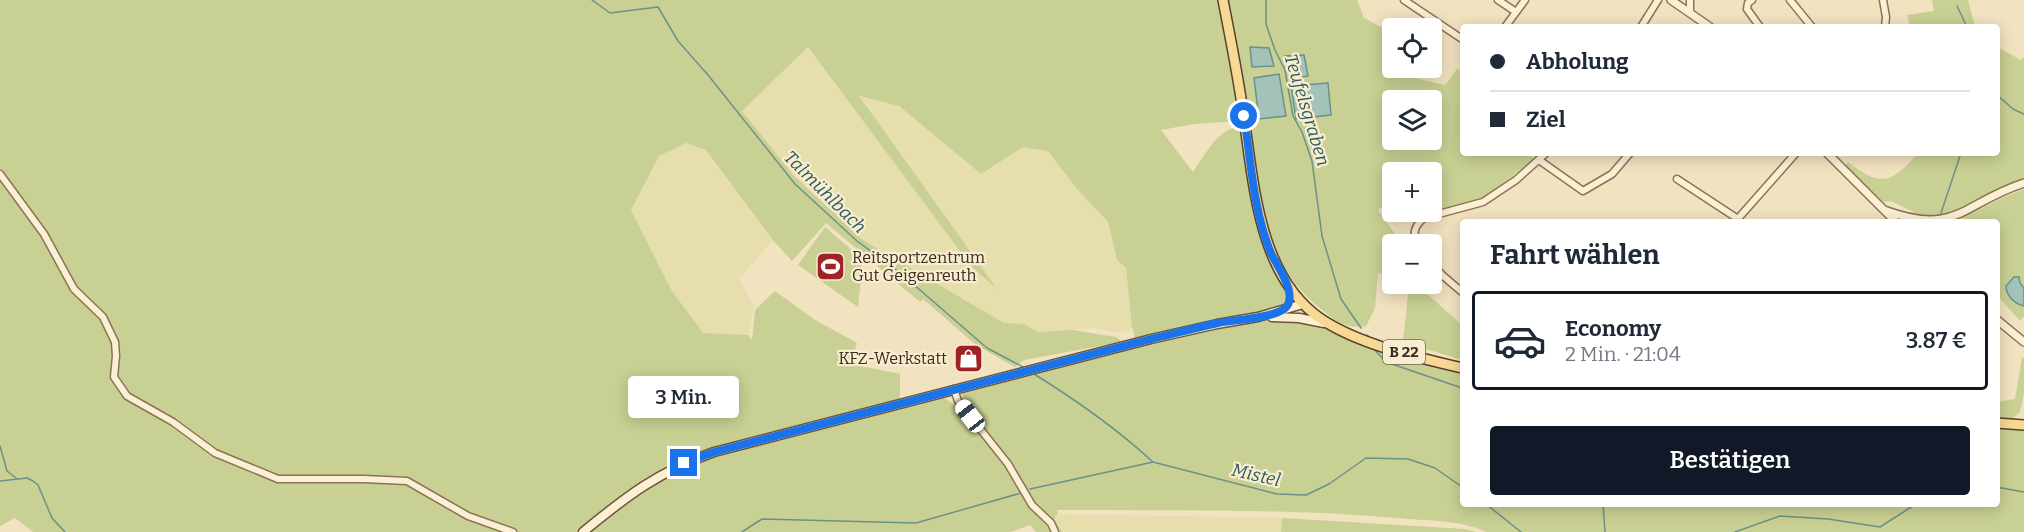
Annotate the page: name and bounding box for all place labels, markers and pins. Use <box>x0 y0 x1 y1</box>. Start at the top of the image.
place label: Reitsportzentrum Gut Geigenreuth <box>852 248 985 285</box>
sports icon: Reitsportzentrum Gut Geigenreuth <box>815 250 847 282</box>
shop icon: KFZ-Werkstatt <box>952 342 984 374</box>
place label: KFZ-Werkstatt <box>838 349 947 368</box>

